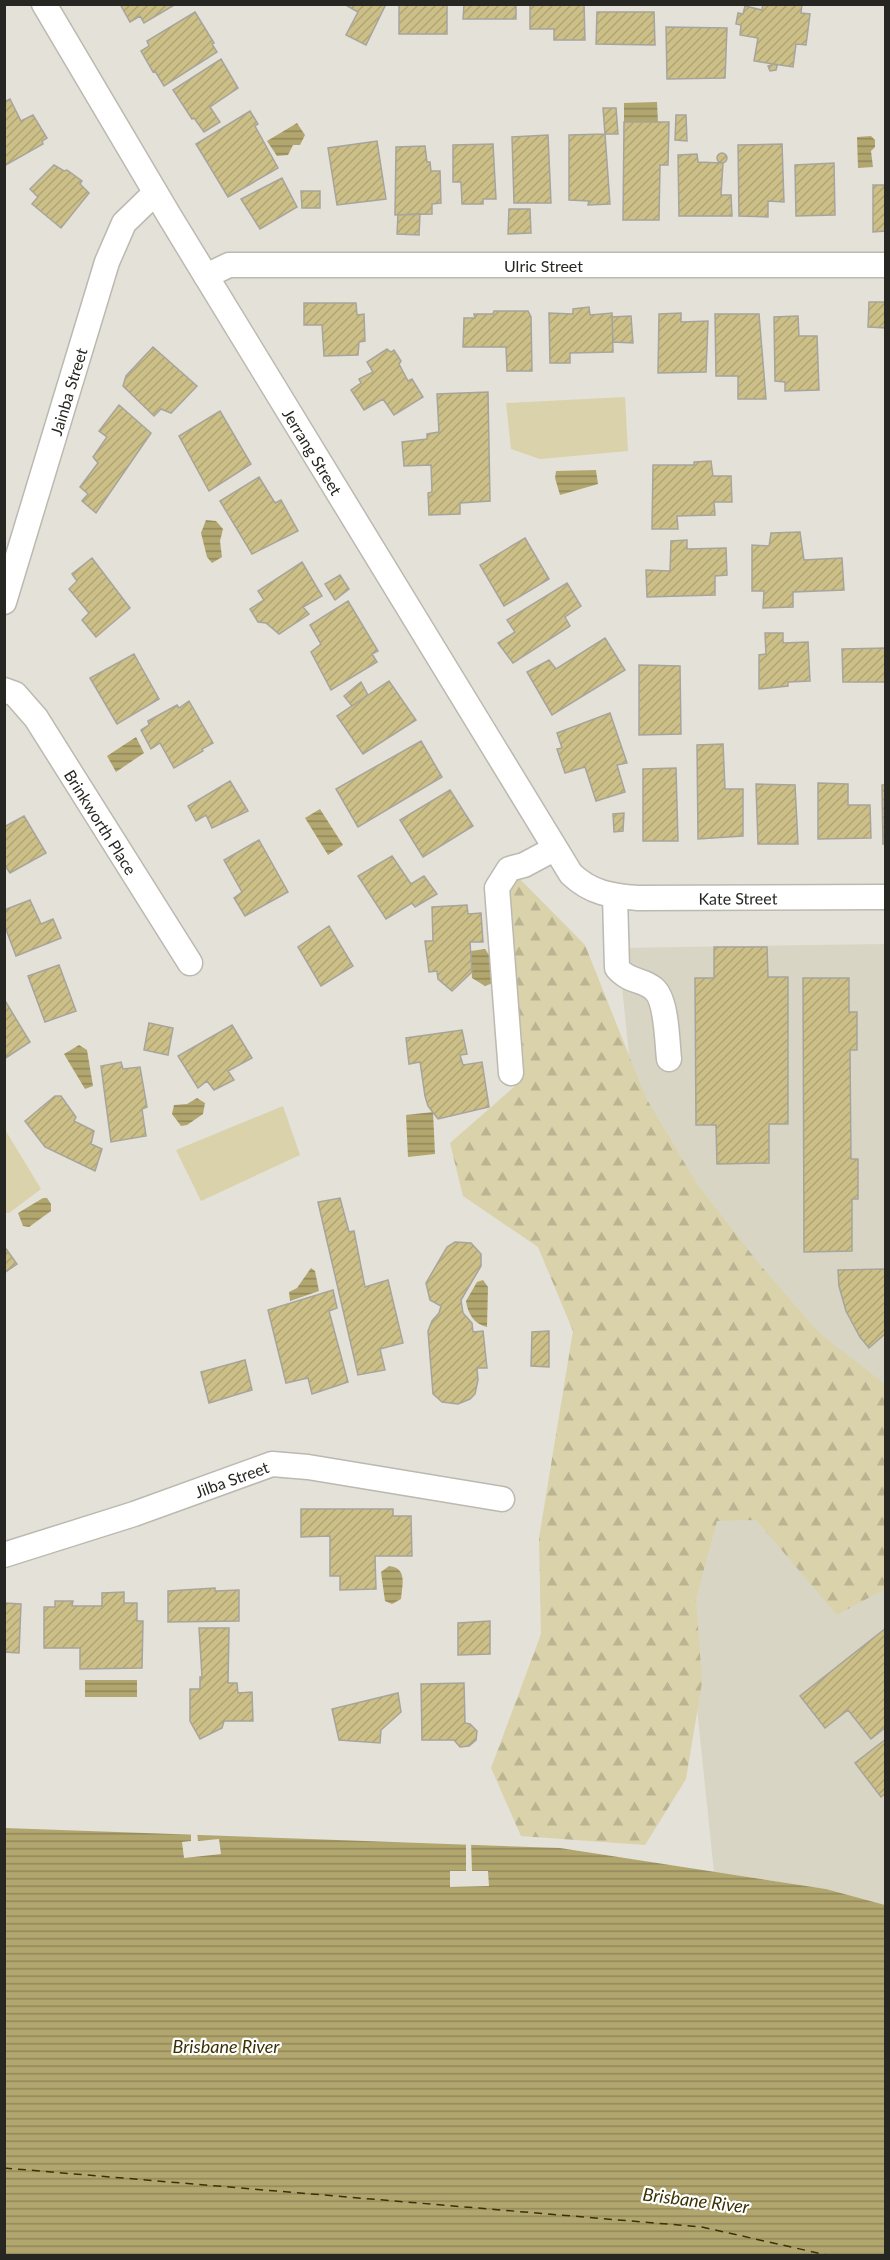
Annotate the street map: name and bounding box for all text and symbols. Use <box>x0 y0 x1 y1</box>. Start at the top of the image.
street label: Ulric Street <box>504 256 583 275</box>
street label: Jainba Street <box>46 345 90 437</box>
street label: Jerrang Street <box>279 405 347 498</box>
street label: Brinkworth Place <box>61 766 141 878</box>
street label: Kate Street <box>698 888 778 907</box>
street label: Jilba Street <box>192 1456 271 1501</box>
water label: Brisbane River <box>173 2035 280 2057</box>
water label: Brisbane River <box>642 2183 751 2218</box>

